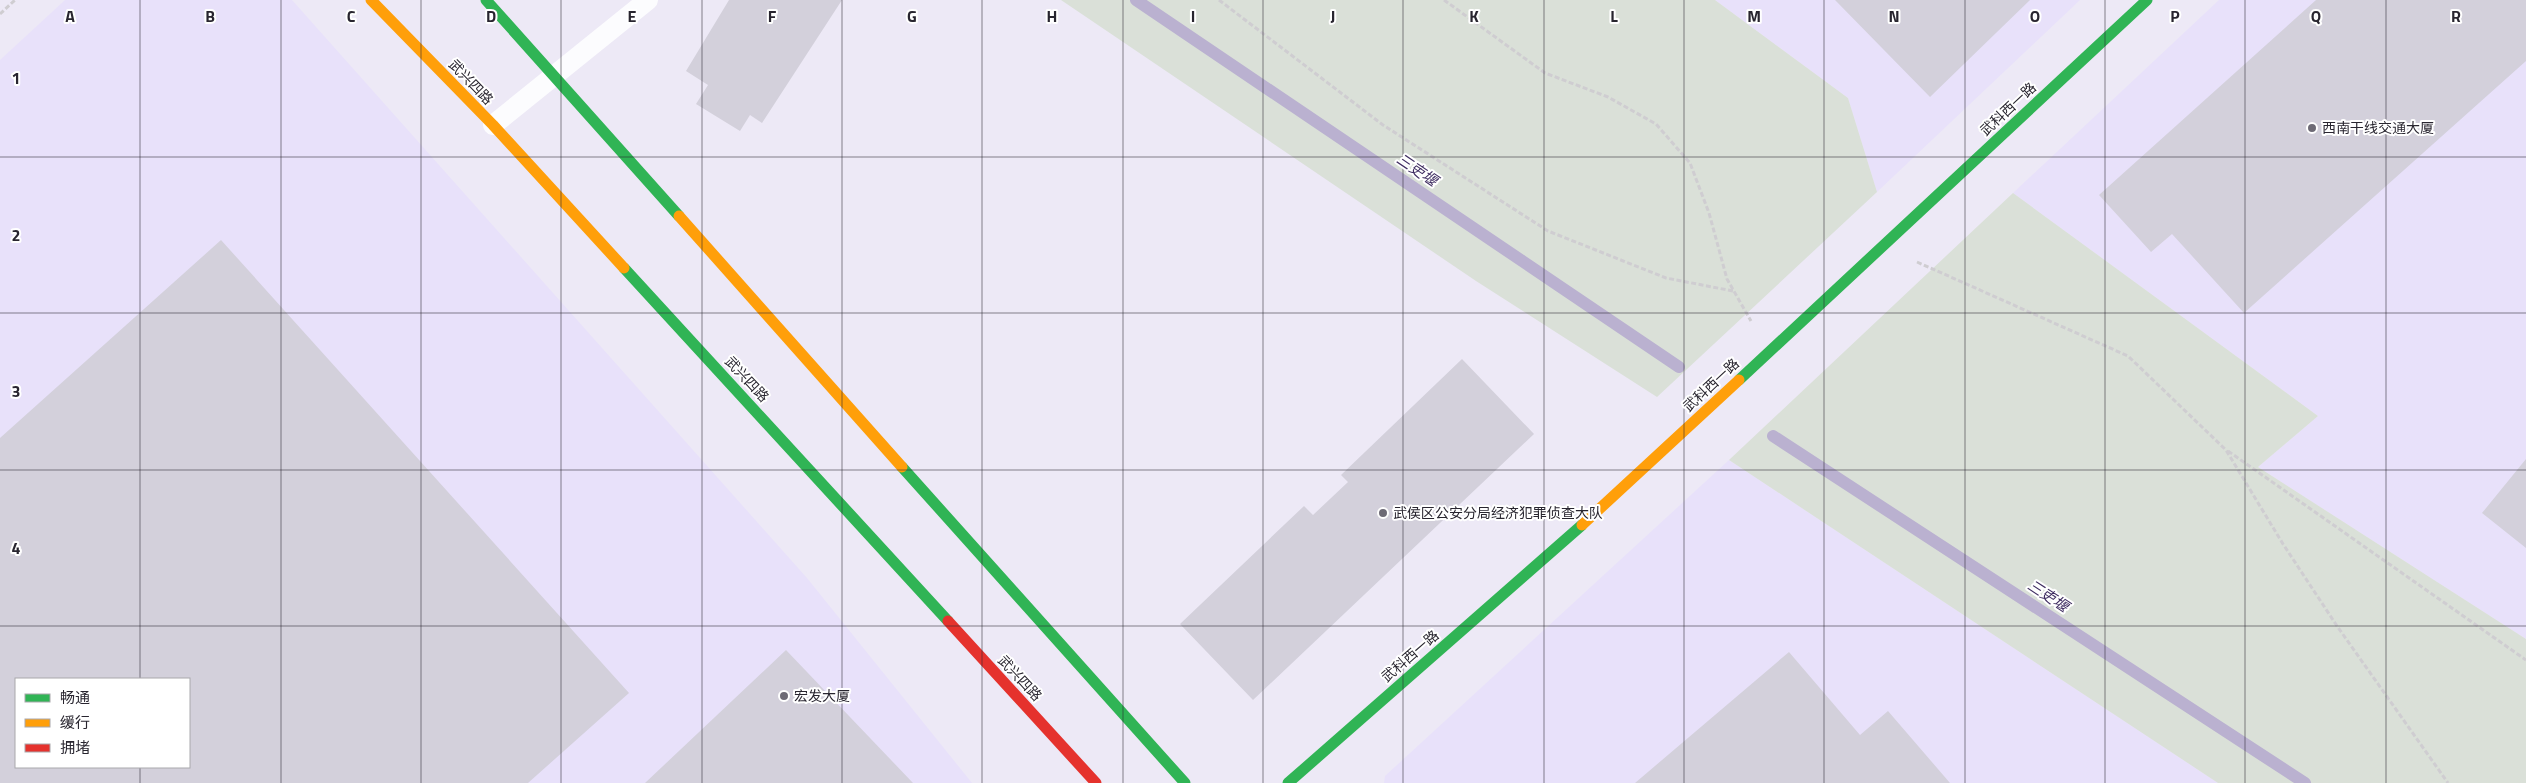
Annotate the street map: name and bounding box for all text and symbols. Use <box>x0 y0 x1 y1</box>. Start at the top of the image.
text: A <box>65 4 75 28</box>
text: B <box>205 4 215 28</box>
text: C <box>347 4 356 28</box>
text: D <box>486 4 496 28</box>
text: E <box>628 4 637 28</box>
text: F <box>768 4 777 28</box>
text: G <box>907 4 917 28</box>
text: H <box>1047 4 1057 28</box>
text: I <box>1191 4 1195 28</box>
text: J <box>1331 4 1335 28</box>
text: K <box>1469 4 1479 28</box>
text: L <box>1610 4 1618 28</box>
text: M <box>1747 4 1761 28</box>
text: N <box>1888 4 1900 28</box>
text: O <box>2030 4 2040 28</box>
text: P <box>2170 4 2180 28</box>
text: Q <box>2311 4 2321 28</box>
text: R <box>2451 4 2461 28</box>
street label: 武兴四路 <box>444 54 498 109</box>
text: 1 <box>12 66 20 90</box>
street label: 武科西一路 <box>1975 77 2040 140</box>
place label: 西南干线交通大厦 <box>2322 117 2434 138</box>
marker: 西南干线交通大厦 <box>2306 122 2318 134</box>
water label: 三吏堰 <box>1392 147 1445 193</box>
text: 2 <box>12 223 20 247</box>
street label: 武兴四路 <box>721 351 774 406</box>
street label: 武科西一路 <box>1678 353 1743 416</box>
text: 3 <box>12 379 20 403</box>
place label: 武侯区公安分局经济犯罪侦查大队 <box>1393 502 1603 523</box>
marker: 武侯区公安分局经济犯罪侦查大队 <box>1377 507 1389 519</box>
text: 4 <box>12 536 21 560</box>
water label: 三吏堰 <box>2023 574 2076 619</box>
street label: 武科西一路 <box>1376 625 1443 687</box>
street label: 武兴四路 <box>994 650 1047 705</box>
legend <box>15 678 190 768</box>
place label: 宏发大厦 <box>794 685 850 706</box>
text: 畅通 <box>60 686 90 709</box>
marker: 宏发大厦 <box>778 690 790 702</box>
text: 缓行 <box>60 711 90 734</box>
text: 拥堵 <box>60 736 90 759</box>

